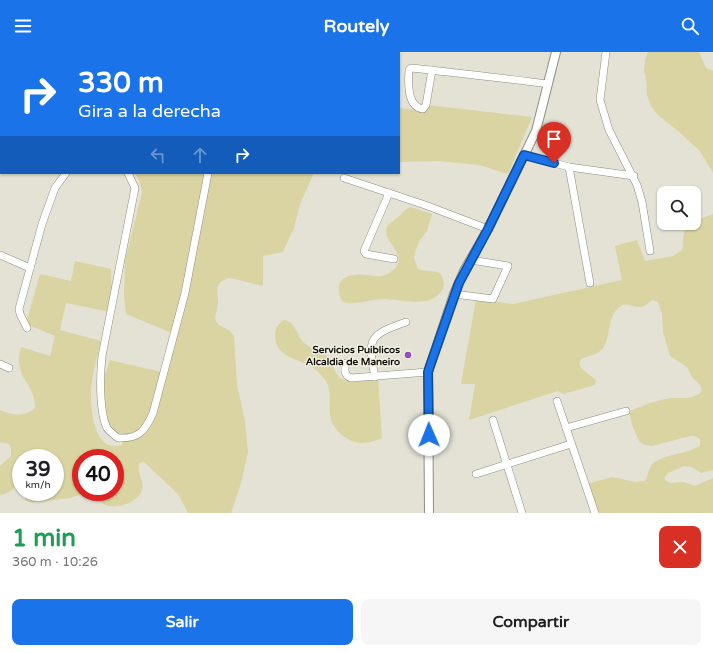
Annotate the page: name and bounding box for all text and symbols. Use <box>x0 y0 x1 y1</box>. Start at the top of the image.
icon: menu <box>12 15 34 37</box>
text: Routely <box>324 15 389 37</box>
icon: search <box>679 15 701 37</box>
text: 330 m <box>78 66 164 100</box>
icon: right <box>12 68 64 120</box>
text: Gira a la derecha <box>78 100 221 122</box>
pin <box>537 122 571 163</box>
icon: arrive <box>543 128 565 150</box>
icon: left <box>147 144 169 166</box>
icon: ahead <box>189 144 211 166</box>
icon: right <box>231 144 253 166</box>
map controls <box>657 186 701 230</box>
button: search <box>657 186 701 230</box>
place label: Servicios Puiblicos Alcaldia de Maneiro <box>306 344 400 368</box>
marker: Servicios Puiblicos Alcaldia de Maneiro <box>403 350 413 360</box>
position arrow <box>408 414 450 456</box>
speed limit sign: 40 <box>72 449 124 501</box>
text: 39 <box>25 458 51 482</box>
text: km/h <box>25 479 51 491</box>
text: 1 min <box>12 524 76 553</box>
button: close <box>659 526 701 568</box>
text: 360 m · 10:26 <box>12 554 98 570</box>
button: Salir <box>12 599 353 645</box>
button: Compartir <box>361 599 701 645</box>

